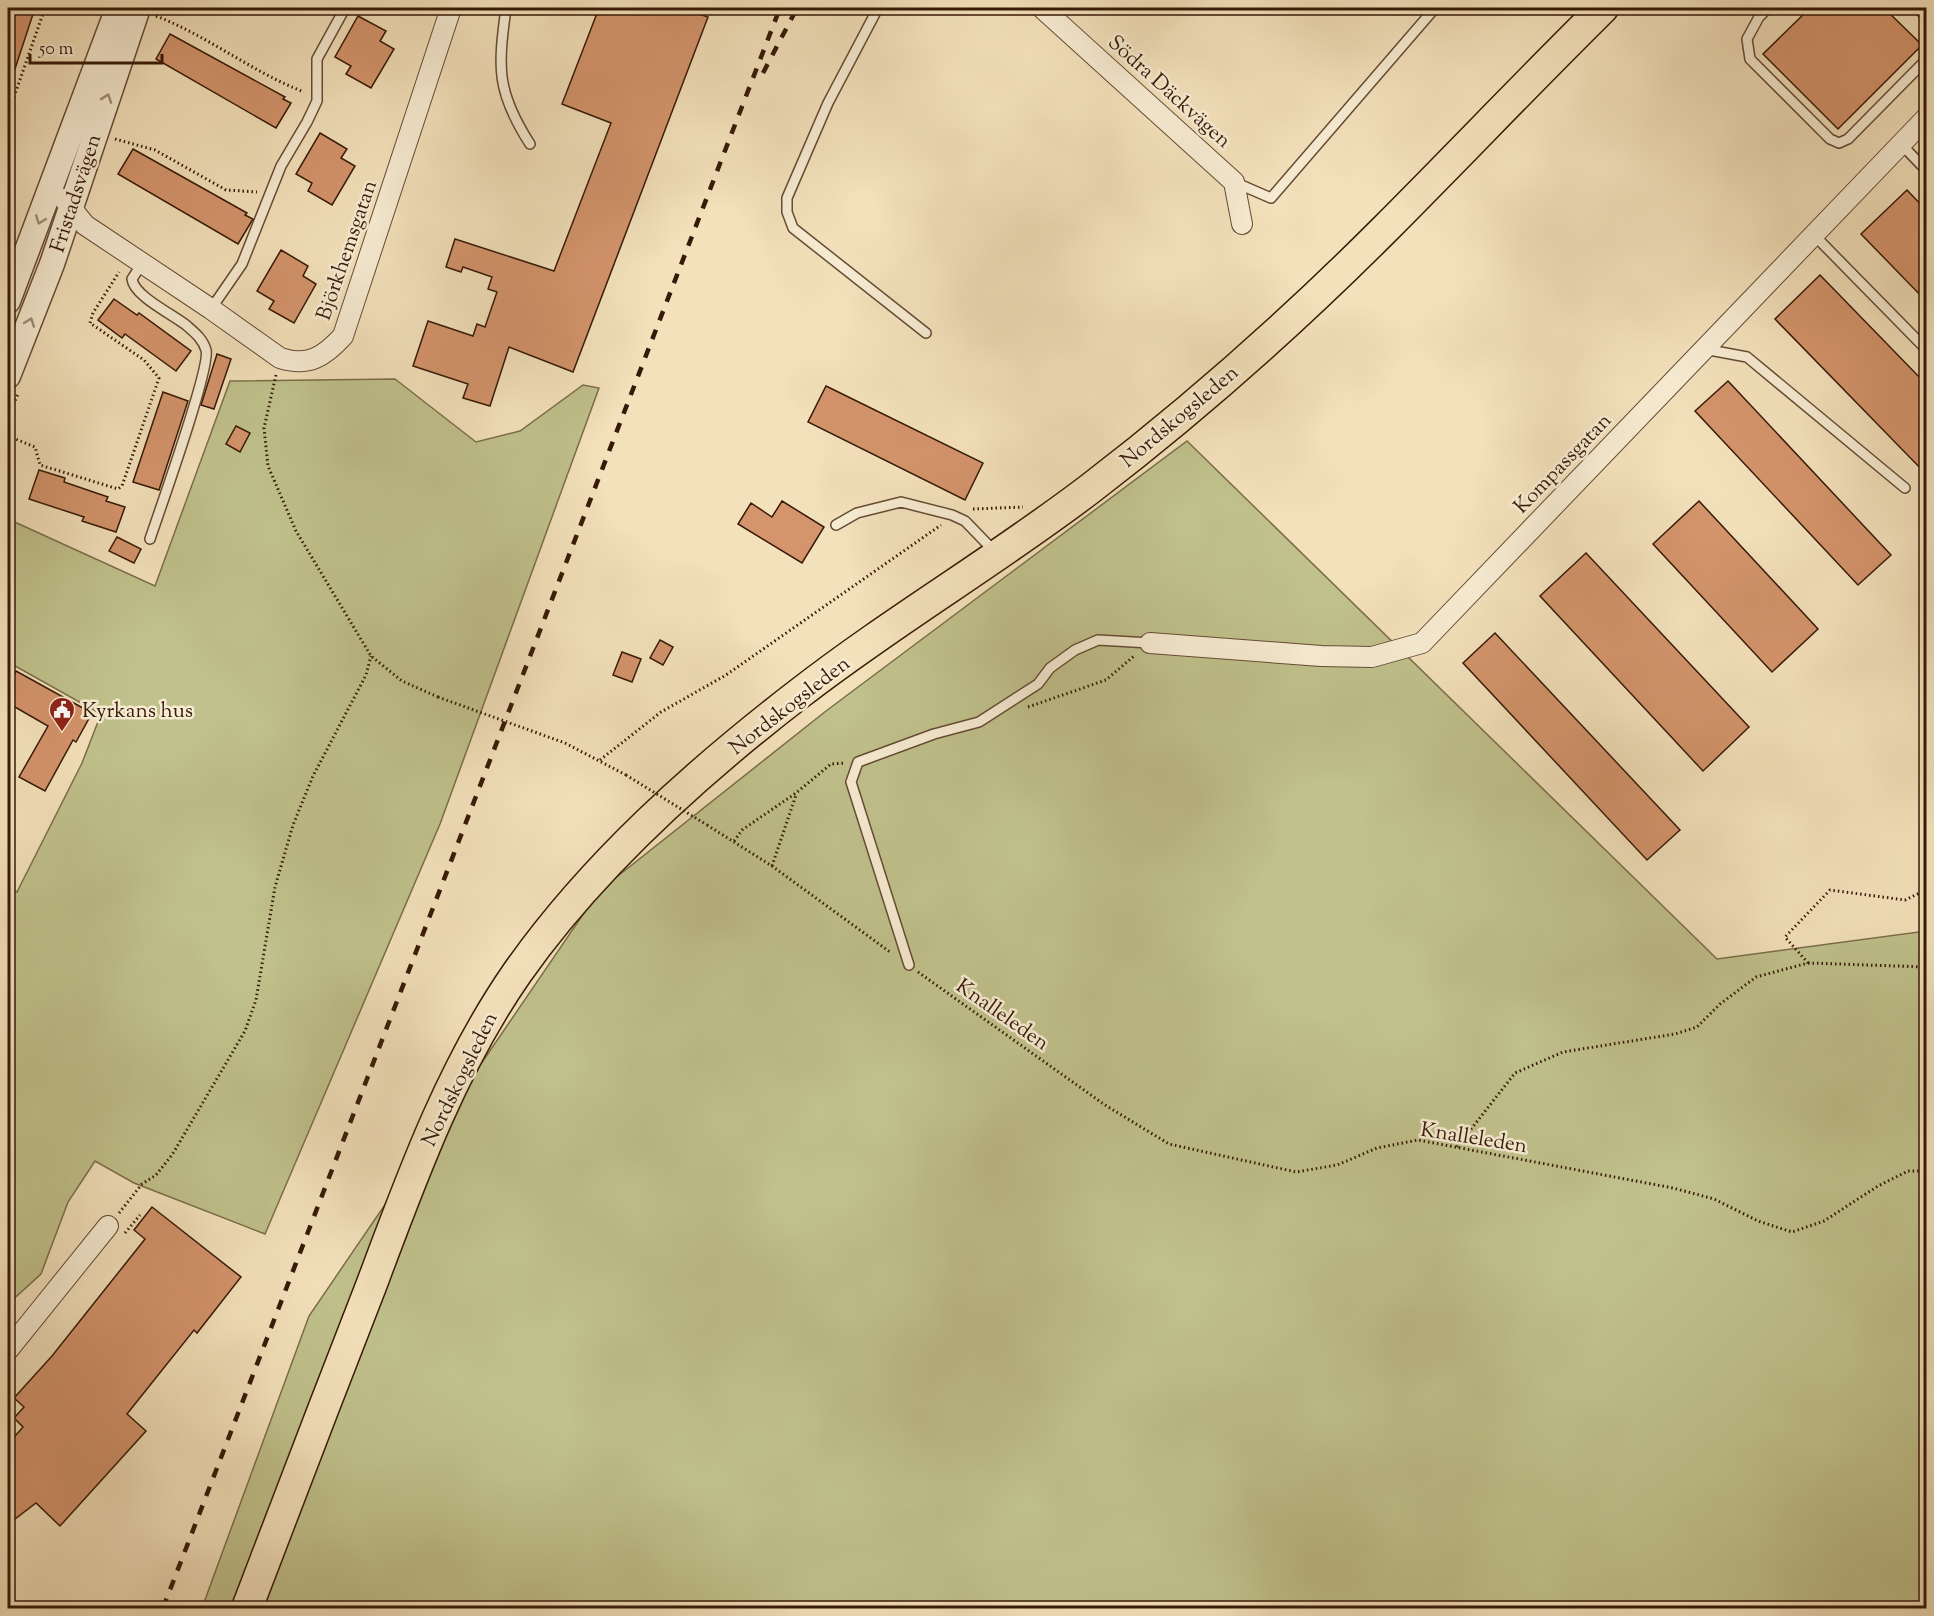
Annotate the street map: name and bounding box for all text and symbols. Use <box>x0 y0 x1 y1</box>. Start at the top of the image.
scale bar <box>30 27 162 65</box>
street label: Södra Däckvägen <box>1100 29 1237 156</box>
text: 50 m <box>38 37 74 63</box>
one-way arrow <box>100 93 112 104</box>
street label: Fristadsvägen <box>44 131 110 257</box>
street label: Björkhemsgatan <box>310 177 386 325</box>
one-way arrow <box>35 214 47 225</box>
one-way arrow <box>22 317 35 328</box>
street label: Nordskogsleden <box>1115 359 1246 476</box>
street label: Kompassgatan <box>1508 407 1619 521</box>
street label: Nordskogsleden <box>723 650 857 763</box>
public building icon: Kyrkans hus <box>47 695 77 733</box>
place label: Kyrkans hus <box>82 697 193 727</box>
street label: Knalleleden <box>949 972 1055 1059</box>
street label: Nordskogsleden <box>415 1008 506 1152</box>
street label: Knalleleden <box>1418 1116 1529 1162</box>

